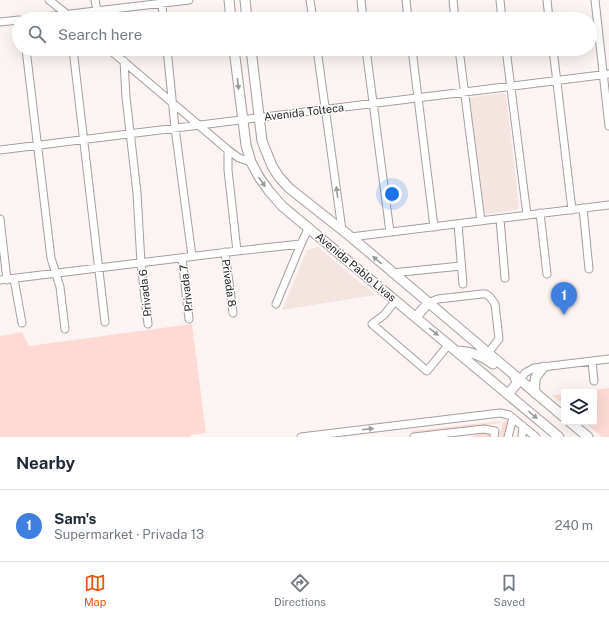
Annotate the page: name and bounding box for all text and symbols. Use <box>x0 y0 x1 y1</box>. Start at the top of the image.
search box <box>12 12 597 56</box>
icon: search <box>26 23 48 45</box>
text: Search here <box>58 26 142 43</box>
one-way arrow <box>235 78 241 90</box>
street label: Avenida Tolteca <box>263 101 345 123</box>
one-way arrow <box>258 177 266 187</box>
your location <box>382 184 402 204</box>
one-way arrow <box>334 186 340 198</box>
street label: Avenida Pablo Livas <box>314 230 399 304</box>
one-way arrow <box>372 255 382 264</box>
street label: Privada 8 <box>220 258 238 308</box>
street label: Privada 7 <box>177 263 195 312</box>
street label: Privada 6 <box>137 269 153 317</box>
pin: 1 <box>551 282 577 315</box>
one-way arrow <box>428 327 439 336</box>
map controls <box>561 389 597 425</box>
button: layers <box>561 389 597 425</box>
one-way arrow <box>528 411 538 420</box>
one-way arrow <box>362 426 374 432</box>
text: Nearby <box>16 453 75 473</box>
text: Sam's <box>54 510 96 527</box>
text: 1 <box>26 518 32 533</box>
text: 240 m <box>555 518 593 533</box>
text: Supermarket · Privada 13 <box>54 527 204 542</box>
tab: Map <box>84 572 106 608</box>
tab: Directions <box>274 572 326 608</box>
tab: Saved <box>494 572 525 608</box>

